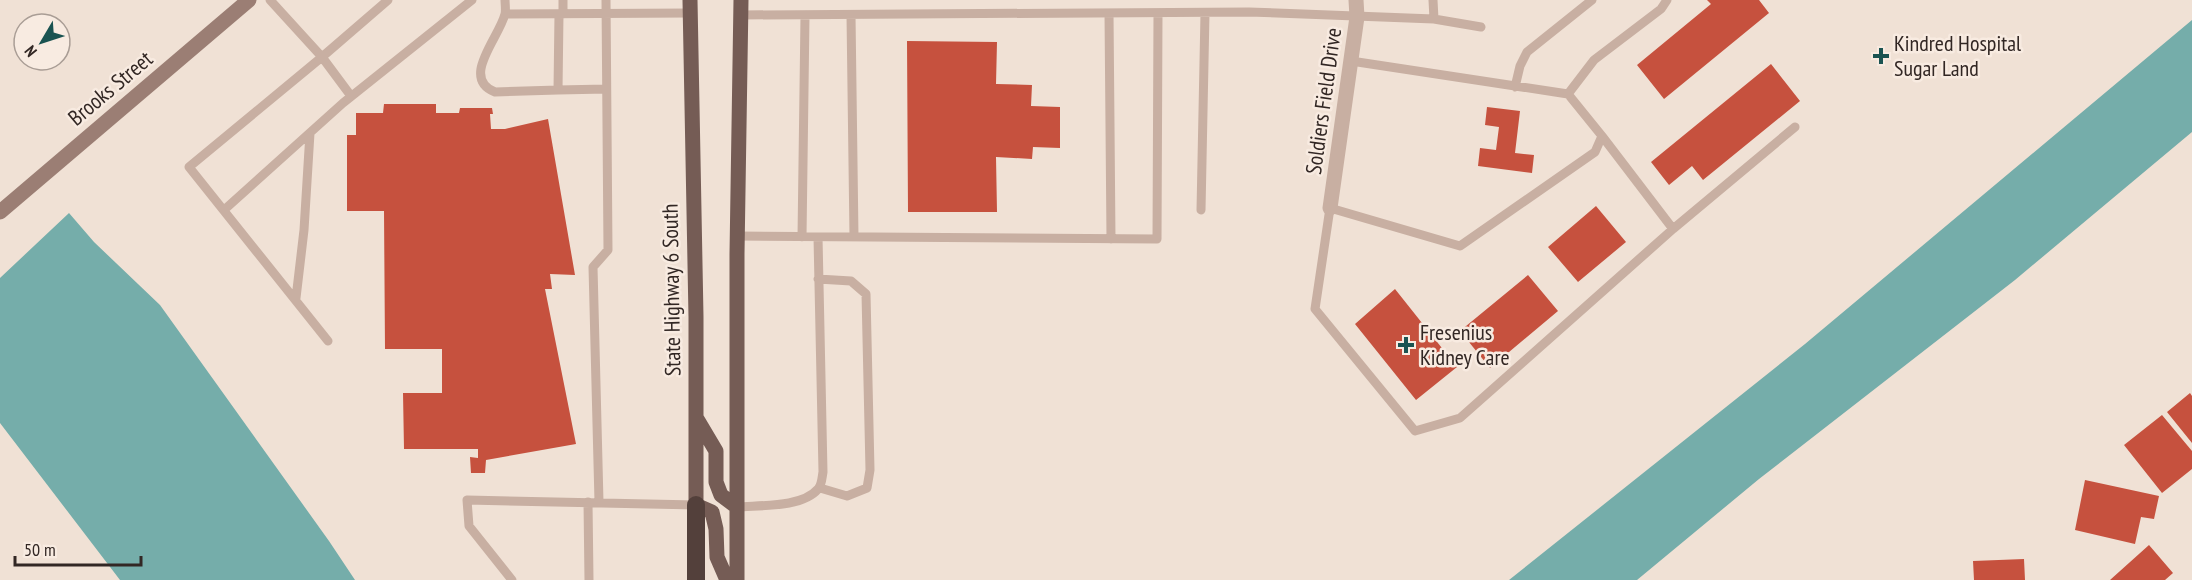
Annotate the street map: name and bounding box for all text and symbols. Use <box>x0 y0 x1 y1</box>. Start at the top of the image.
north arrow <box>12 12 72 72</box>
street label: Soldiers Field Drive <box>1299 26 1347 176</box>
place label: Kindred Hospital Sugar Land <box>1894 29 2022 82</box>
text: N <box>20 42 41 61</box>
street label: Brooks Street <box>62 45 158 131</box>
marker: Kindred Hospital Sugar Land <box>1872 47 1890 65</box>
street label: State Highway 6 South <box>655 204 687 376</box>
place label: Fresenius Kidney Care <box>1420 318 1510 371</box>
marker: Fresenius Kidney Care <box>1397 336 1415 354</box>
scale bar <box>15 529 141 567</box>
text: 50 m <box>24 538 56 561</box>

